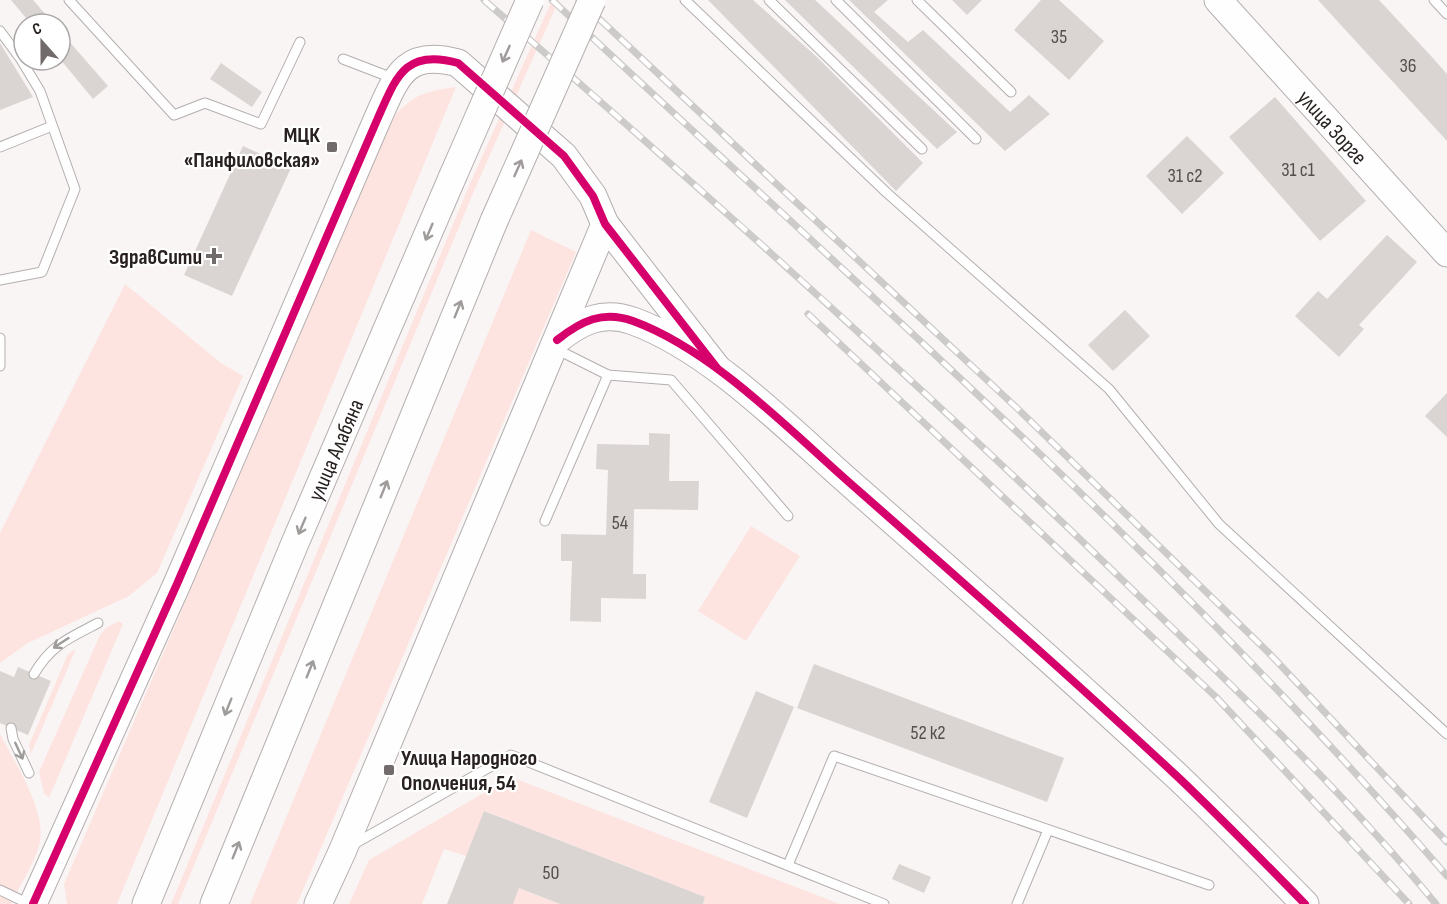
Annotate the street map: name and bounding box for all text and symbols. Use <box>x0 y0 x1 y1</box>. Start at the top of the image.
north arrow <box>12 12 72 72</box>
text: С <box>30 19 44 40</box>
house number: 35 <box>1051 25 1067 49</box>
one-way arrow <box>500 44 512 62</box>
house number: 36 <box>1399 54 1417 78</box>
street label: улица Зорге <box>1291 85 1372 171</box>
place label: МЦК «Панфиловская» <box>184 122 320 174</box>
marker: МЦК «Панфиловская» <box>325 140 339 154</box>
house number: 31 с1 <box>1281 158 1315 182</box>
one-way arrow <box>513 159 524 177</box>
house number: 31 с2 <box>1168 164 1202 188</box>
one-way arrow <box>423 222 434 240</box>
place label: ЗдравСити <box>109 244 202 271</box>
marker: ЗдравСити <box>207 249 221 263</box>
one-way arrow <box>453 300 464 318</box>
street label: улица Алабяна <box>303 395 370 505</box>
one-way arrow <box>379 480 390 499</box>
house number: 54 <box>612 511 628 535</box>
one-way arrow <box>296 517 307 535</box>
one-way arrow <box>54 637 70 649</box>
one-way arrow <box>305 661 316 679</box>
one-way arrow <box>222 697 233 715</box>
house number: 52 к2 <box>910 721 946 745</box>
one-way arrow <box>13 741 25 759</box>
place label: Улица Народного Ополчения, 54 <box>401 745 537 797</box>
marker: Улица Народного Ополчения, 54 <box>382 763 396 777</box>
one-way arrow <box>231 841 242 860</box>
house number: 50 <box>543 861 559 885</box>

